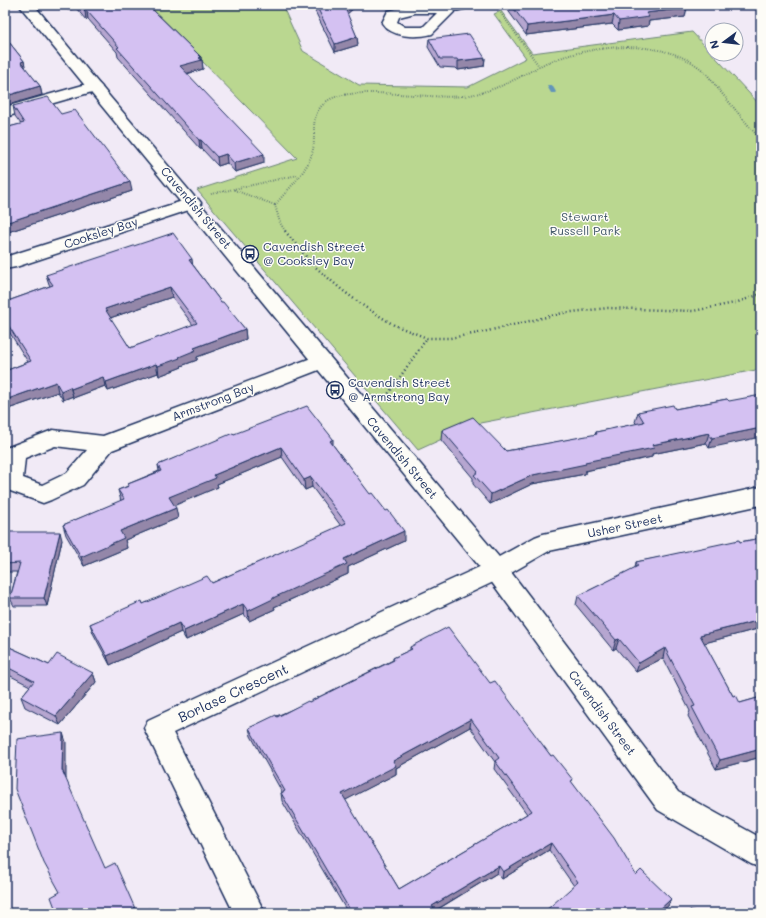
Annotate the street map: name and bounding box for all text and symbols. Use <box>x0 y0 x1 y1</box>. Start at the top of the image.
north arrow <box>704 22 744 62</box>
text: N <box>706 39 722 51</box>
street label: Cavendish Street <box>158 163 236 252</box>
park label: Stewart Russell Park <box>550 208 620 238</box>
street label: Cooksley Bay <box>62 213 140 252</box>
place label: Cavendish Street @ Cooksley Bay <box>263 238 365 268</box>
bus stop icon: Cavendish Street @ Cooksley Bay <box>240 244 260 264</box>
place label: Cavendish Street @ Armstrong Bay <box>348 374 450 404</box>
street label: Armstrong Bay <box>169 378 256 424</box>
bus stop icon: Cavendish Street @ Armstrong Bay <box>325 380 345 400</box>
street label: Cavendish Street <box>364 413 442 502</box>
street label: Usher Street <box>586 509 664 541</box>
street label: Borlase Crescent <box>175 659 291 726</box>
street label: Cavendish Street <box>566 667 640 758</box>

